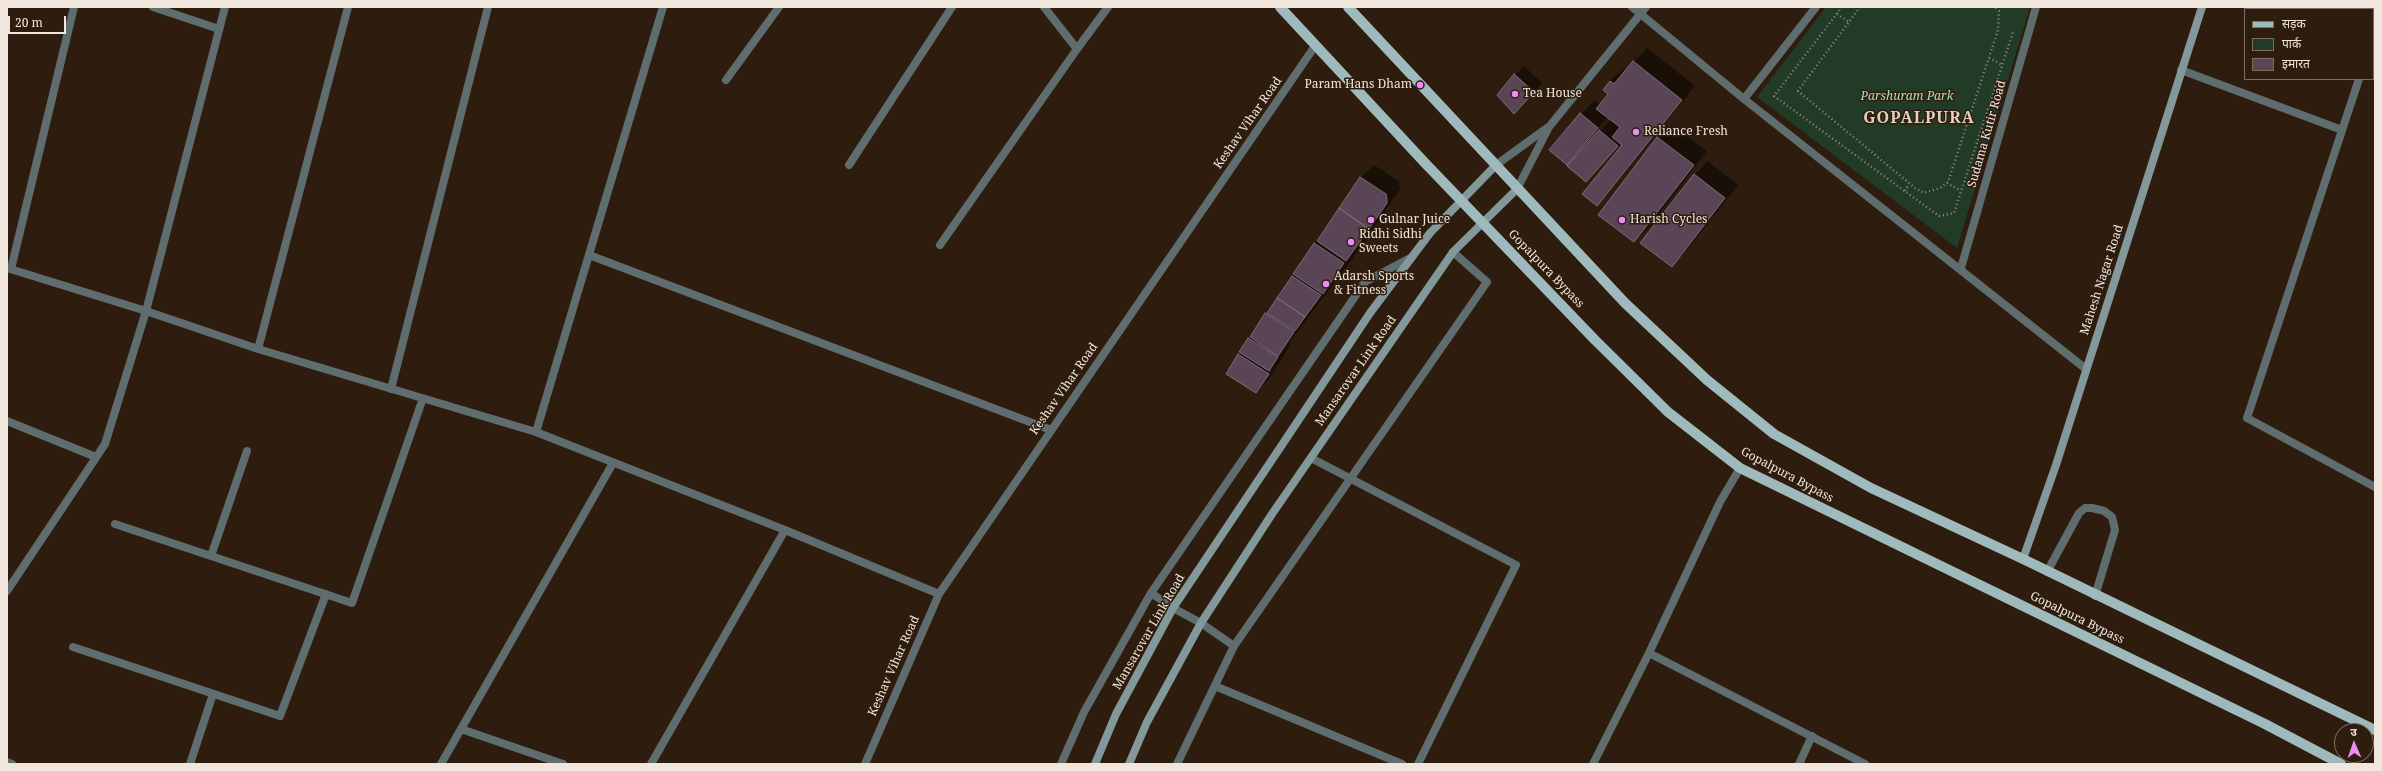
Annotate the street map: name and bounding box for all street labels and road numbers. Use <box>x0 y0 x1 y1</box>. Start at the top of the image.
street label: Keshav Vihar Road <box>1211 74 1285 172</box>
street label: Sudama Kutir Road <box>1965 79 2009 189</box>
street label: Mahesh Nagar Road <box>2077 223 2127 337</box>
street label: Gopalpura Bypass <box>1505 227 1587 311</box>
street label: Mansarovar Link Road <box>1313 313 1399 429</box>
street label: Keshav Vihar Road <box>1027 340 1101 438</box>
street label: Gopalpura Bypass <box>1738 444 1836 506</box>
street label: Mansarovar Link Road <box>1110 572 1188 692</box>
street label: Gopalpura Bypass <box>2028 589 2126 647</box>
street label: Keshav Vihar Road <box>865 614 923 718</box>

